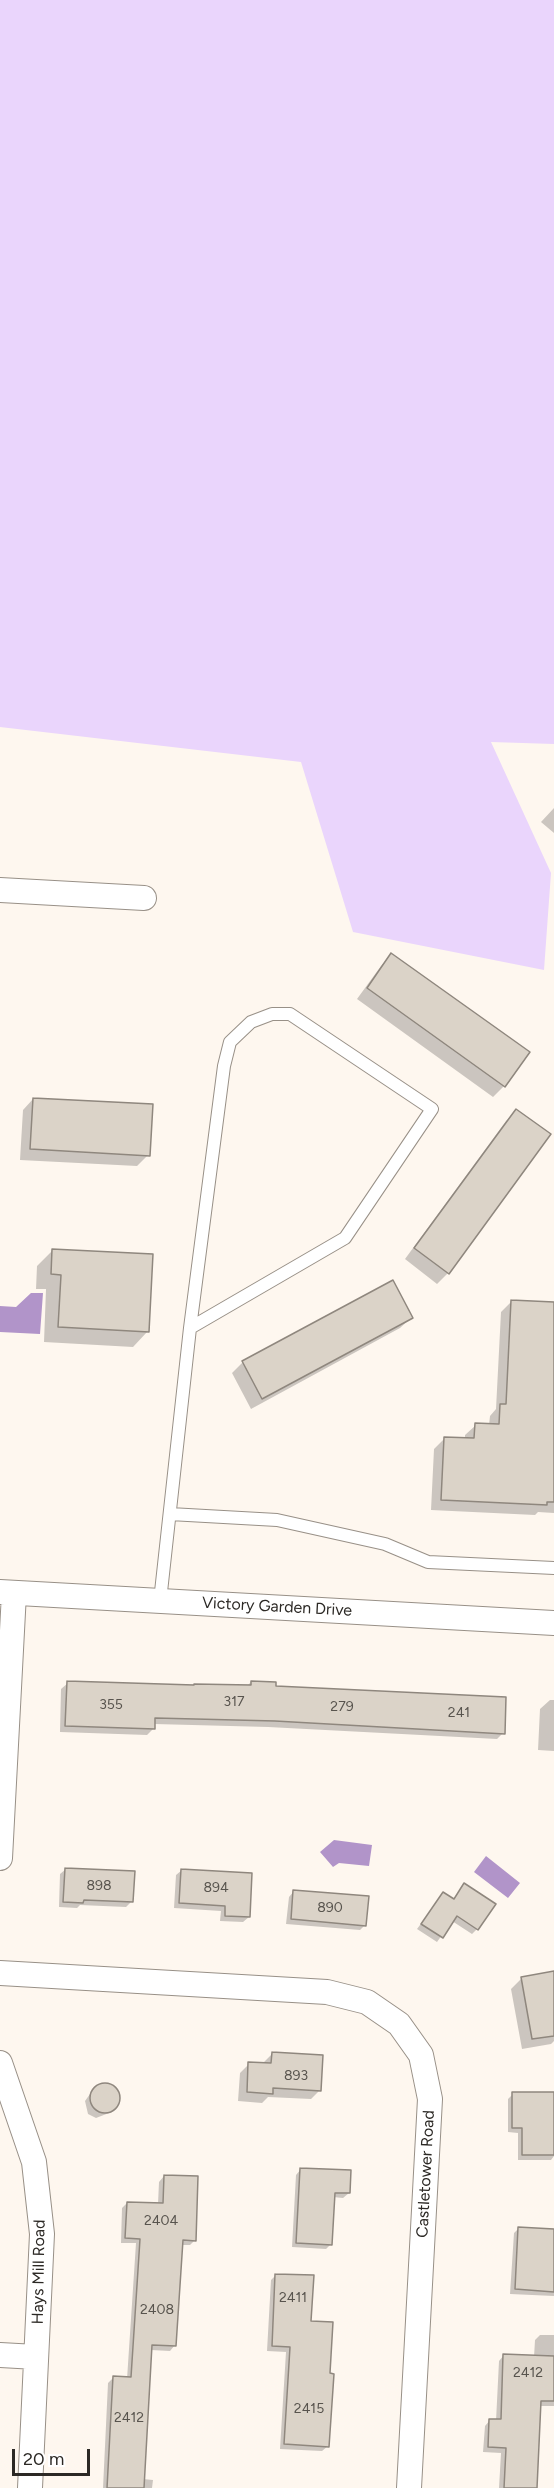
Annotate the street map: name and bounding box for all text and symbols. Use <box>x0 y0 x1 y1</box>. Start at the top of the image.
street label: Victory Garden Drive <box>201 1593 353 1621</box>
house number: 317 <box>224 1694 244 1710</box>
house number: 355 <box>99 1697 123 1713</box>
house number: 279 <box>330 1699 354 1715</box>
house number: 241 <box>448 1705 470 1721</box>
house number: 898 <box>86 1878 112 1894</box>
house number: 894 <box>203 1880 229 1896</box>
house number: 890 <box>317 1900 343 1916</box>
house number: 893 <box>284 2068 308 2084</box>
street label: Castletower Road <box>413 2110 439 2238</box>
house number: 2404 <box>144 2213 178 2229</box>
street label: Hays Mill Road <box>28 2219 50 2325</box>
house number: 2411 <box>279 2290 307 2306</box>
house number: 2408 <box>140 2302 174 2318</box>
house number: 2412 <box>513 2365 543 2381</box>
house number: 2415 <box>294 2401 324 2417</box>
house number: 2412 <box>114 2410 144 2426</box>
scale bar <box>15 2437 93 2475</box>
text: 20 m <box>23 2448 64 2470</box>

